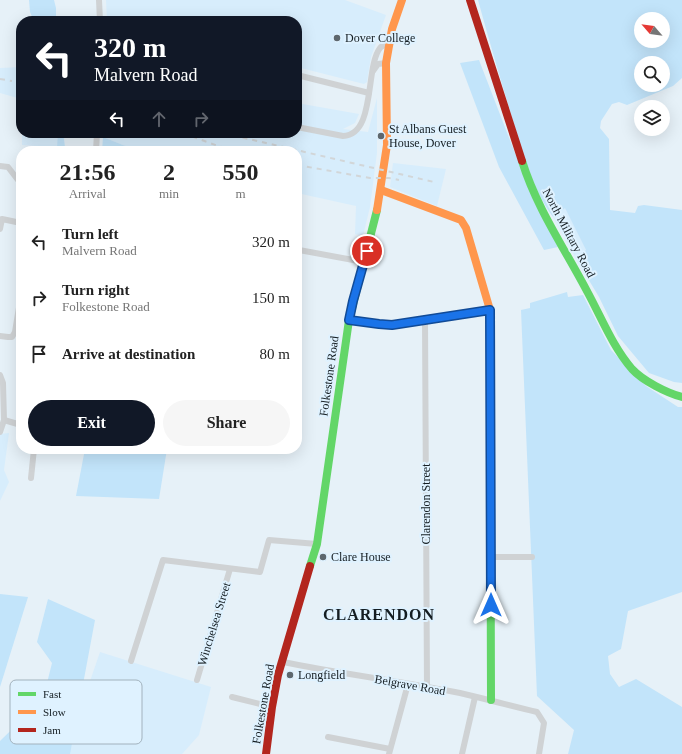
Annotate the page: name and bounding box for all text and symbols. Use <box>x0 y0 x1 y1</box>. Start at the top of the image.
north arrow <box>634 12 670 48</box>
map controls <box>634 12 670 136</box>
place label: Dover College <box>345 31 415 45</box>
icon: left <box>28 32 80 84</box>
text: 320 m <box>94 32 166 63</box>
marker: Dover College <box>332 33 342 43</box>
button: search <box>634 56 670 92</box>
text: Malvern Road <box>94 65 197 85</box>
button: layers <box>634 100 670 136</box>
icon: left <box>106 108 128 130</box>
icon: ahead <box>148 108 170 130</box>
icon: right <box>190 108 212 130</box>
place label: St Albans Guest House, Dover <box>389 122 467 150</box>
marker: St Albans Guest House, Dover <box>376 131 386 141</box>
text: 21:56 <box>59 159 115 185</box>
text: 2 <box>163 159 175 185</box>
text: 550 <box>223 159 259 185</box>
text: Arrival <box>69 186 106 201</box>
text: min <box>159 186 179 201</box>
text: m <box>235 186 246 201</box>
street label: North Military Road <box>540 186 598 280</box>
text: Turn left <box>62 226 119 242</box>
icon: left <box>28 231 50 253</box>
text: 320 m <box>252 234 290 250</box>
pin <box>350 234 384 268</box>
icon: arrive <box>356 240 378 262</box>
text: Malvern Road <box>62 243 137 258</box>
text: Turn right <box>62 282 129 298</box>
icon: right <box>28 287 50 309</box>
text: 150 m <box>252 290 290 306</box>
text: Folkestone Road <box>62 299 150 314</box>
street label: Folkestone Road <box>316 335 342 417</box>
icon: arrive <box>28 343 50 365</box>
text: Arrive at destination <box>62 346 195 362</box>
text: 80 m <box>260 346 290 362</box>
button: Exit <box>28 400 155 446</box>
button: Share <box>163 400 290 446</box>
street label: Clarendon Street <box>419 463 433 544</box>
place label: Clare House <box>331 550 391 564</box>
marker: Clare House <box>318 552 328 562</box>
street label: Winchelsea Street <box>195 580 234 667</box>
position arrow <box>470 584 512 626</box>
district label: CLARENDON <box>323 606 435 623</box>
street label: Folkestone Road <box>249 663 277 745</box>
place label: Longfield <box>298 668 345 682</box>
marker: Longfield <box>285 670 295 680</box>
street label: Belgrave Road <box>374 672 446 698</box>
legend <box>10 680 142 744</box>
text: Fast <box>43 688 61 700</box>
text: Slow <box>43 706 66 718</box>
text: Jam <box>43 724 61 736</box>

